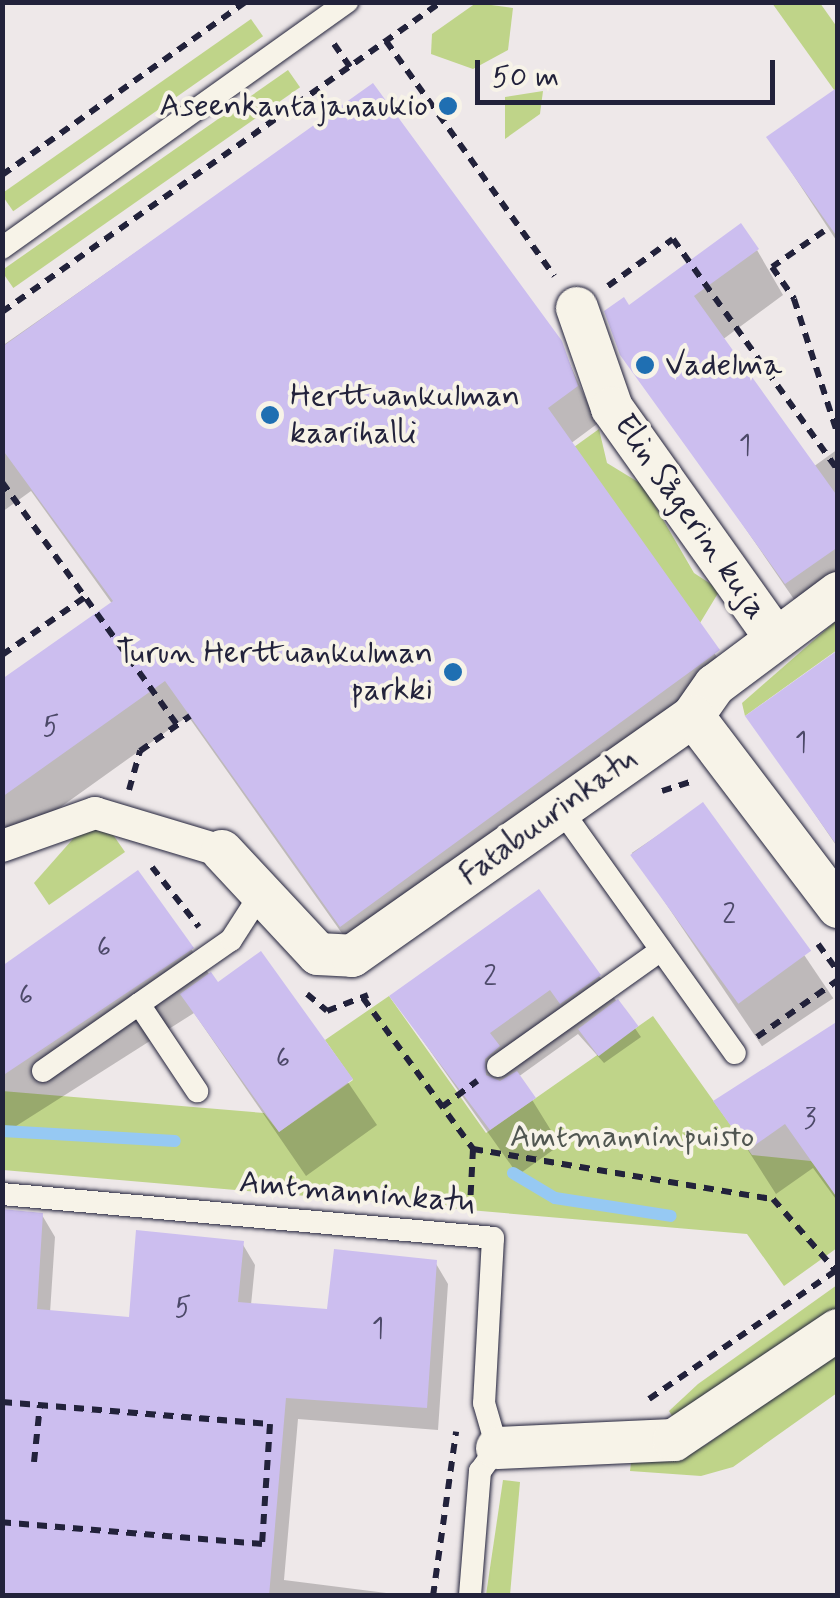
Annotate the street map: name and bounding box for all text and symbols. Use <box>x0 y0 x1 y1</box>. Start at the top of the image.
scale bar <box>480 40 780 102</box>
text: 50 m <box>492 58 559 97</box>
place label: Aseenkantajanaukio <box>159 87 428 125</box>
marker: Aseenkantajanaukio <box>437 95 459 117</box>
place label: Vadelma <box>665 346 782 384</box>
marker: Vadelma <box>634 354 656 376</box>
place label: Herttuankulman kaarihalli <box>290 378 520 453</box>
marker: Herttuankulman kaarihalli <box>259 404 281 426</box>
street label: Elin Sågerin kuja <box>606 409 774 625</box>
house number: 1 <box>739 430 751 464</box>
place label: Turun Herttuankulman parkki <box>116 635 433 710</box>
marker: Turun Herttuankulman parkki <box>442 661 464 683</box>
house number: 5 <box>43 711 59 745</box>
house number: 1 <box>795 727 807 761</box>
street label: Fatabuurinkatu <box>452 740 644 894</box>
house number: 2 <box>722 899 736 933</box>
house number: 6 <box>97 932 111 966</box>
house number: 2 <box>483 961 497 995</box>
house number: 6 <box>19 980 33 1014</box>
house number: 6 <box>276 1043 290 1077</box>
house number: 3 <box>804 1103 816 1137</box>
park label: Amtmanninpuisto <box>510 1118 754 1156</box>
street label: Amtmanninkatu <box>238 1164 476 1222</box>
house number: 5 <box>175 1292 191 1326</box>
house number: 1 <box>372 1313 384 1347</box>

